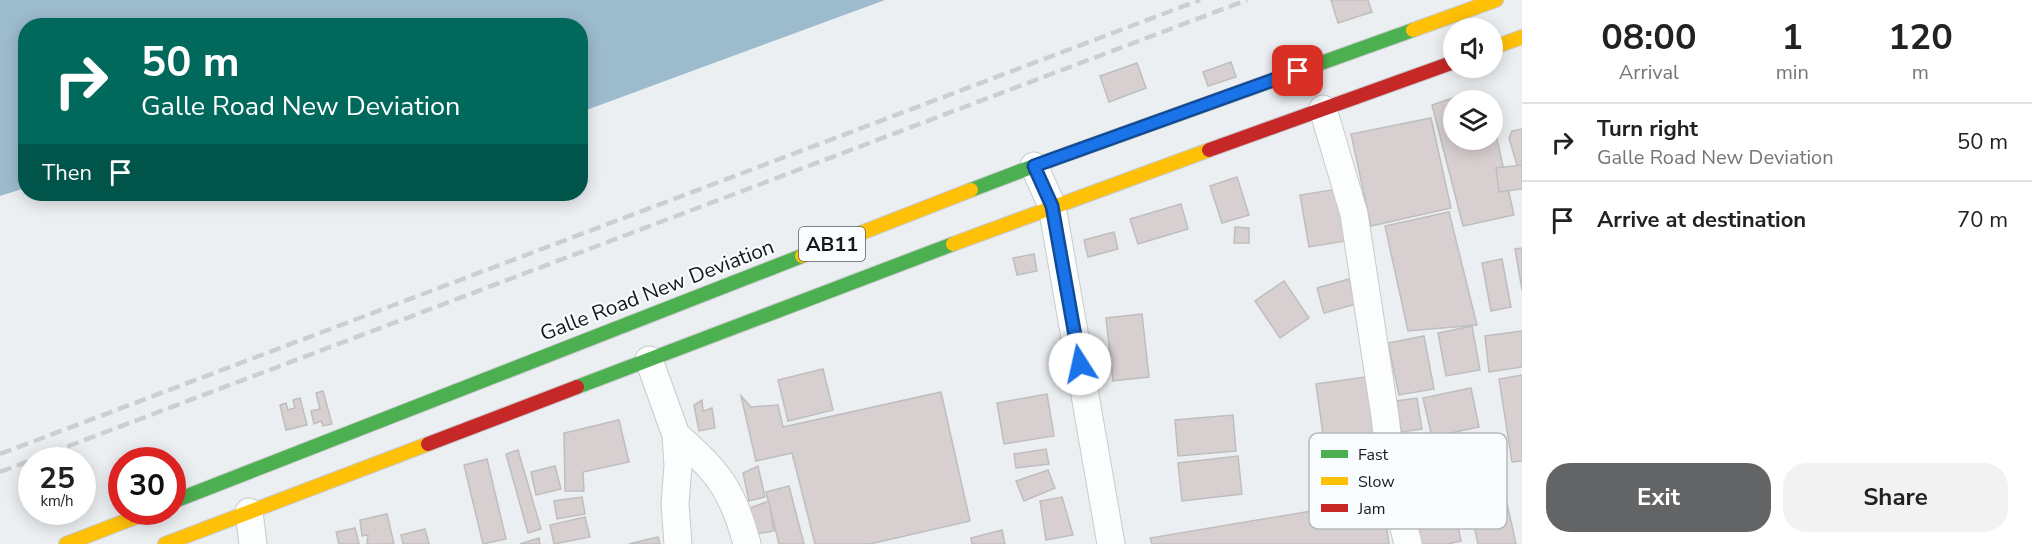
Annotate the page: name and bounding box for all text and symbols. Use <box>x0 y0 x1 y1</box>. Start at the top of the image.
text: 08:00 <box>1601 13 1697 62</box>
text: 1 <box>1781 13 1803 62</box>
text: 120 <box>1888 13 1953 62</box>
map controls <box>1443 18 1503 150</box>
button: sound <box>1443 18 1503 78</box>
text: 50 m <box>141 34 240 91</box>
icon: right <box>42 42 120 120</box>
pin <box>1272 45 1323 96</box>
icon: arrive <box>1281 54 1314 87</box>
text: Arrival <box>1619 59 1679 86</box>
text: min <box>1776 59 1809 86</box>
text: m <box>1912 59 1929 86</box>
text: Galle Road New Deviation <box>141 88 460 125</box>
button: layers <box>1443 90 1503 150</box>
text: Turn right <box>1597 114 1698 144</box>
icon: right <box>1546 126 1579 159</box>
text: 50 m <box>1957 127 2008 157</box>
text: Galle Road New Deviation <box>1597 144 1834 171</box>
icon: arrive <box>104 156 137 189</box>
text: Then <box>42 158 92 188</box>
icon: arrive <box>1546 204 1579 237</box>
text: Arrive at destination <box>1597 205 1806 235</box>
text: 70 m <box>1957 205 2008 235</box>
road number: AB11 <box>799 227 865 261</box>
street label: Galle Road New Deviation <box>536 232 778 348</box>
position arrow <box>1048 332 1112 396</box>
legend <box>1309 433 1507 529</box>
text: Fast <box>1358 444 1389 466</box>
speed limit sign: 30 <box>108 447 186 525</box>
text: 25 <box>39 458 75 499</box>
button: Exit <box>1546 463 1771 532</box>
button: Share <box>1783 463 2008 532</box>
text: Slow <box>1358 471 1395 493</box>
text: km/h <box>40 491 74 511</box>
text: Jam <box>1357 498 1385 520</box>

